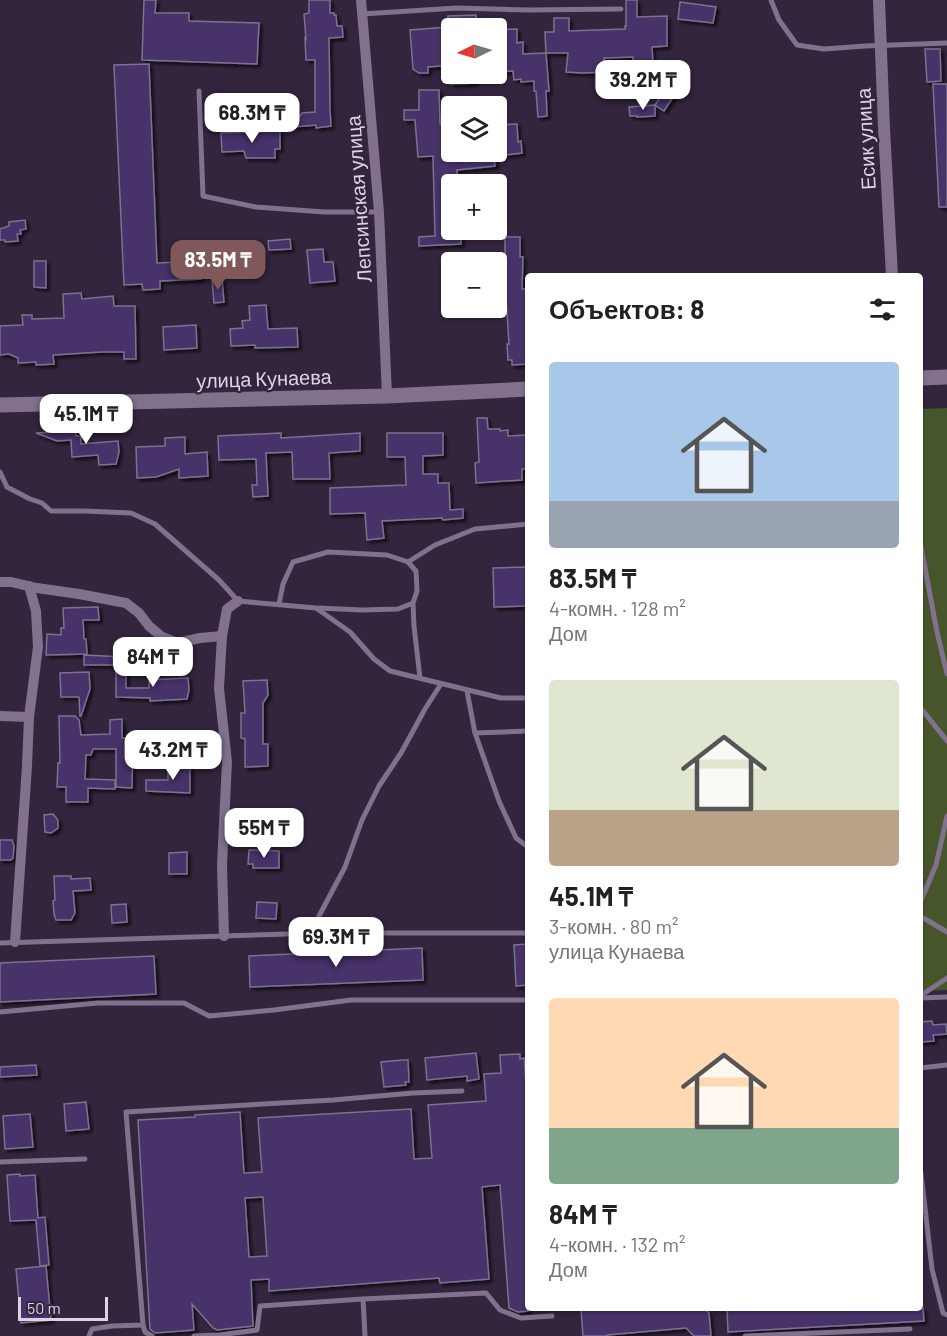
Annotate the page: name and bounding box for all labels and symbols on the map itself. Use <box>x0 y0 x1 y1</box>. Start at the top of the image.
north arrow <box>441 18 507 84</box>
pin: 39.2M ₸ <box>588 60 698 111</box>
street label: Есик улица <box>850 87 880 191</box>
pin: 68.3M ₸ <box>197 93 307 144</box>
street label: Лепсинская улица <box>340 114 376 283</box>
pin: 83.5M ₸ <box>163 240 273 291</box>
street label: улица Кунаева <box>196 364 333 392</box>
pin: 45.1M ₸ <box>31 394 141 445</box>
pin: 84M ₸ <box>111 637 195 688</box>
pin: 43.2M ₸ <box>118 730 228 781</box>
pin: 55M ₸ <box>222 808 306 859</box>
pin: 69.3M ₸ <box>281 917 391 968</box>
scale bar <box>18 1294 108 1322</box>

